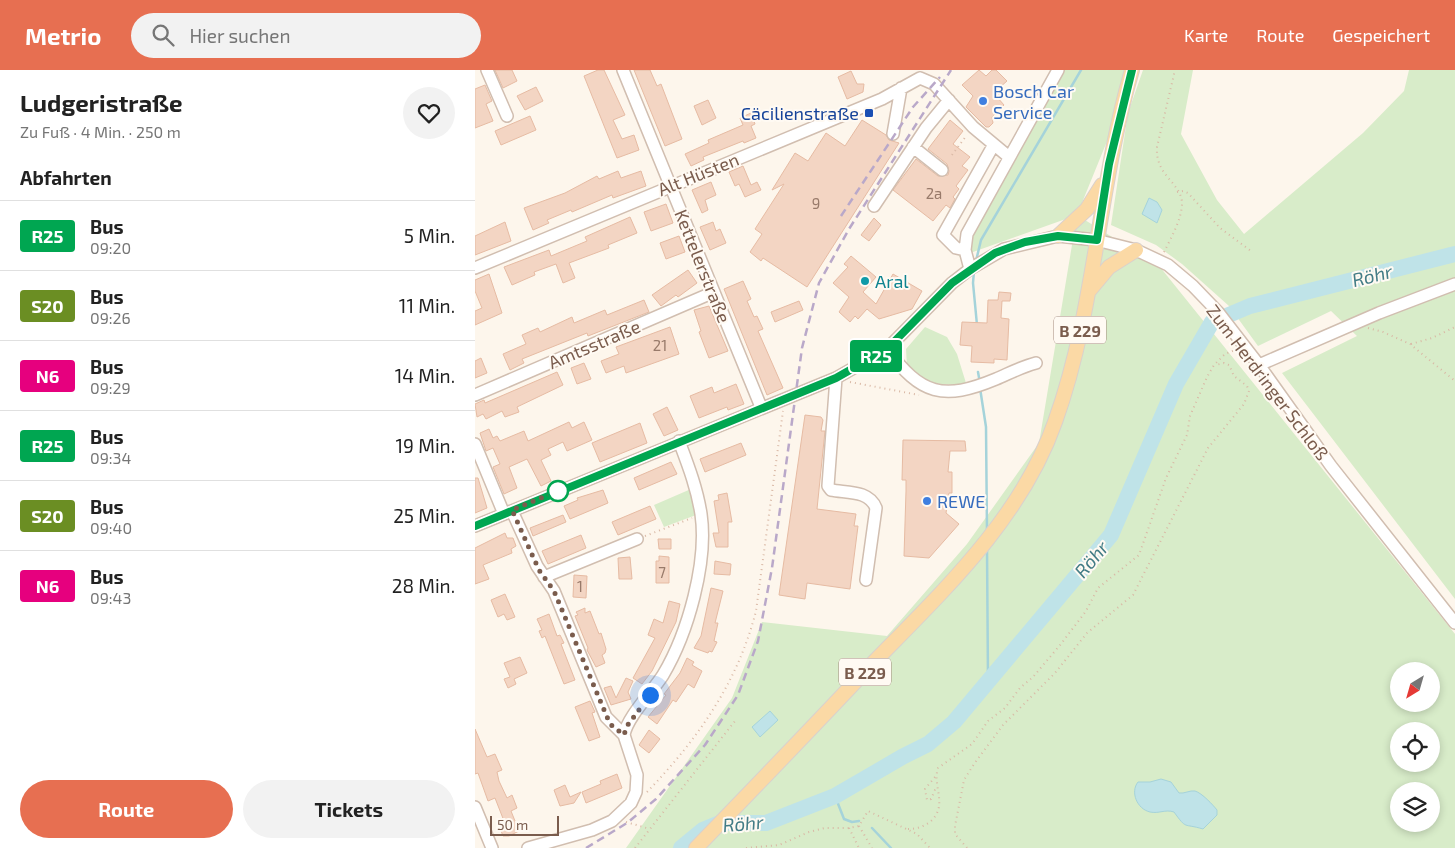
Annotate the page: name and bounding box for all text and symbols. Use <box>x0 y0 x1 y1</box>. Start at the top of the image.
search box <box>131 13 481 58</box>
text: Metrio <box>25 21 101 50</box>
icon: search <box>149 21 177 49</box>
text: Hier suchen <box>189 24 291 47</box>
text: Karte <box>1184 24 1228 46</box>
text: Route <box>1256 24 1304 46</box>
text: Gespeichert <box>1332 24 1430 46</box>
place label: Bosch Car Service <box>993 80 1074 123</box>
button: heart <box>403 87 455 139</box>
text: Ludgeristraße <box>20 88 183 117</box>
marker: Bosch Car Service <box>977 95 989 107</box>
place label: Cäcilienstraße <box>741 102 859 124</box>
marker: Cäcilienstraße <box>863 107 875 119</box>
text: Zu Fuß · 4 Min. · 250 m <box>20 122 181 141</box>
street label: Alt Hüsten <box>654 148 742 200</box>
text: Abfahrten <box>20 166 112 189</box>
house number: 2a <box>926 184 942 202</box>
house number: 9 <box>812 194 820 212</box>
street label: Kettelerstraße <box>670 206 736 326</box>
text: Bus <box>90 215 124 238</box>
text: 5 Min. <box>404 224 455 247</box>
text: R25 <box>31 225 64 247</box>
text: 09:20 <box>90 238 131 257</box>
water label: Röhr <box>1349 259 1395 291</box>
place label: Aral <box>875 270 909 292</box>
marker: Aral <box>859 275 871 287</box>
text: Bus <box>90 285 124 308</box>
text: 11 Min. <box>399 294 455 317</box>
text: S20 <box>31 295 64 317</box>
street label: Zum Herdringer Schloß <box>1202 300 1334 464</box>
text: 09:26 <box>90 308 131 327</box>
street label: Amtsstraße <box>545 315 643 373</box>
road number: B 229 <box>1054 316 1106 344</box>
house number: 21 <box>653 336 667 354</box>
line badge: R25 <box>847 340 905 372</box>
text: R25 <box>860 345 892 367</box>
text: Bus <box>90 355 124 378</box>
text: 14 Min. <box>395 364 455 387</box>
text: N6 <box>36 365 59 387</box>
text: 09:29 <box>90 378 131 397</box>
text: Bus <box>90 425 124 448</box>
text: 19 Min. <box>396 434 455 457</box>
text: R25 <box>31 435 64 457</box>
text: 09:34 <box>90 448 131 467</box>
unlabelled marker <box>547 480 569 502</box>
place label: REWE <box>937 490 985 512</box>
text: Bus <box>90 495 124 518</box>
marker: REWE <box>921 495 933 507</box>
text: 25 Min. <box>393 504 455 527</box>
text: S20 <box>31 505 64 527</box>
text: 09:40 <box>90 518 132 537</box>
water label: Röhr <box>1069 536 1113 582</box>
house number: 7 <box>658 563 666 581</box>
text: Bus <box>90 565 124 588</box>
text: 28 Min. <box>392 574 455 597</box>
text: N6 <box>36 575 59 597</box>
house number: 1 <box>577 577 583 595</box>
text: 09:43 <box>90 588 131 607</box>
road number: B 229 <box>839 658 891 686</box>
north arrow <box>1390 662 1440 712</box>
map controls <box>1390 662 1440 832</box>
your location <box>638 683 663 708</box>
button: locate <box>1390 722 1440 772</box>
button: Route <box>20 780 233 838</box>
button: Tickets <box>243 780 455 838</box>
button: layers <box>1390 782 1440 832</box>
water label: Röhr <box>722 810 765 836</box>
scale bar <box>490 813 559 836</box>
text: 50 m <box>497 816 528 833</box>

